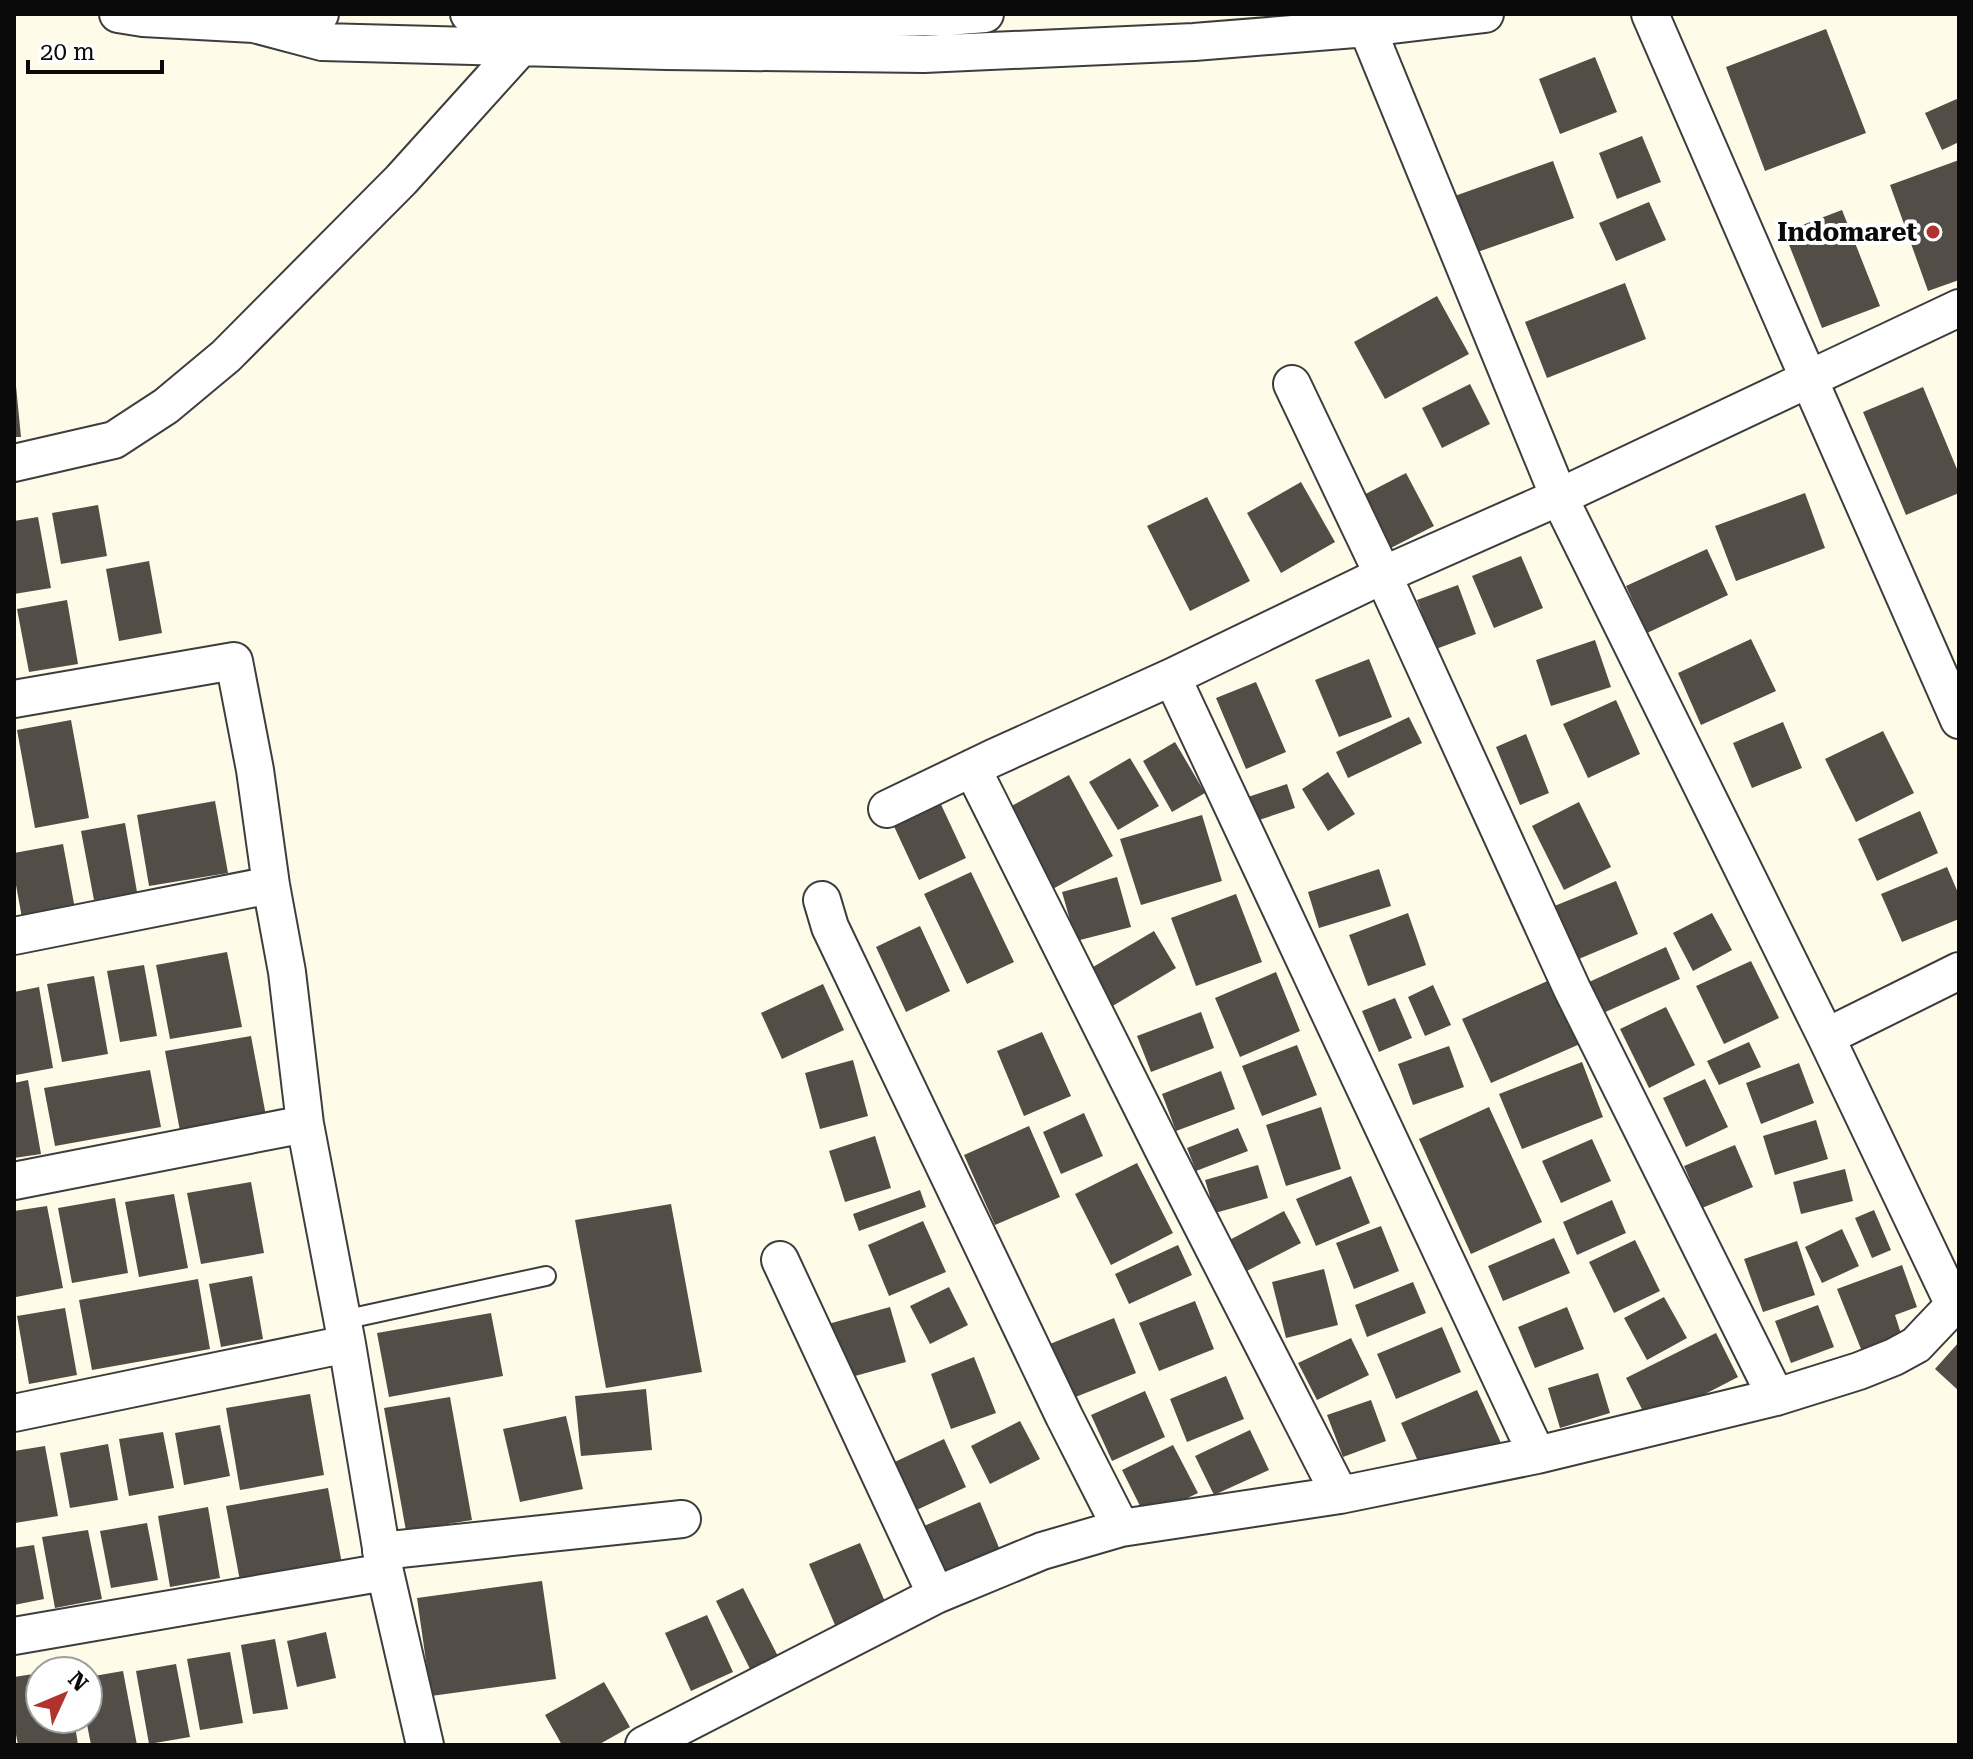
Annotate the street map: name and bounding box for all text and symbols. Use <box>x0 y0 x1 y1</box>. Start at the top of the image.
scale bar <box>28 24 162 74</box>
text: 20 m <box>40 38 95 66</box>
place label: Indomaret <box>1777 217 1917 247</box>
marker: Indomaret <box>1924 223 1942 241</box>
north arrow <box>24 1655 104 1735</box>
text: N <box>63 1667 93 1696</box>

